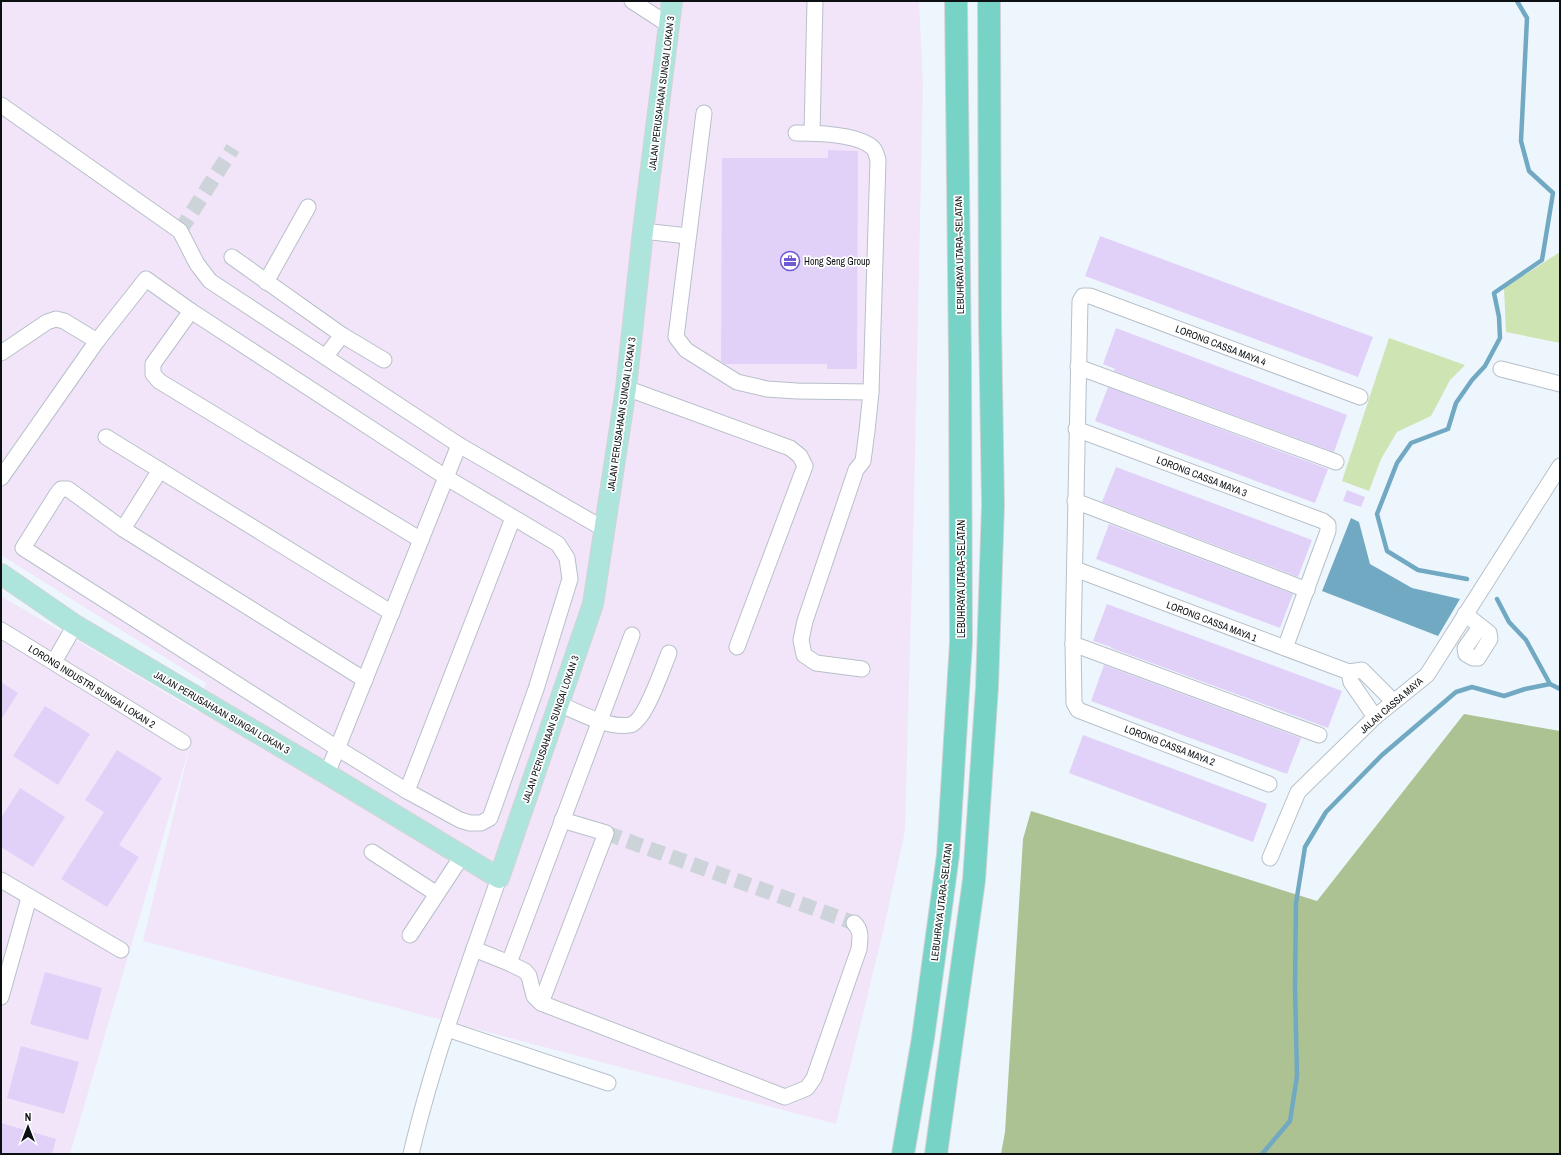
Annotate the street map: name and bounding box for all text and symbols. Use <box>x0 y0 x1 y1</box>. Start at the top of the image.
street label: JALAN PERUSAHAAN SUNGAI LOKAN 3 <box>646 15 677 171</box>
street label: LEBUHRAYA UTARA–SELATAN <box>952 196 967 314</box>
office icon: Hong Seng Group <box>779 250 801 272</box>
place label: Hong Seng Group <box>804 255 871 268</box>
street label: LORONG CASSA MAYA 4 <box>1174 322 1268 369</box>
street label: JALAN PERUSAHAAN SUNGAI LOKAN 3 <box>604 336 639 492</box>
street label: LORONG CASSA MAYA 3 <box>1155 453 1249 500</box>
street label: LEBUHRAYA UTARA–SELATAN <box>955 520 968 638</box>
street label: LORONG CASSA MAYA 1 <box>1165 598 1259 645</box>
street label: LORONG INDUSTRI SUNGAI LOKAN 2 <box>26 642 158 731</box>
street label: JALAN PERUSAHAAN SUNGAI LOKAN 3 <box>519 653 582 805</box>
street label: JALAN PERUSAHAAN SUNGAI LOKAN 3 <box>151 668 292 757</box>
street label: JALAN CASSA MAYA <box>1357 674 1426 736</box>
street label: LORONG CASSA MAYA 2 <box>1123 722 1217 769</box>
street label: LEBUHRAYA UTARA–SELATAN <box>928 843 955 962</box>
north arrow <box>8 1107 48 1147</box>
text: N <box>25 1110 31 1124</box>

